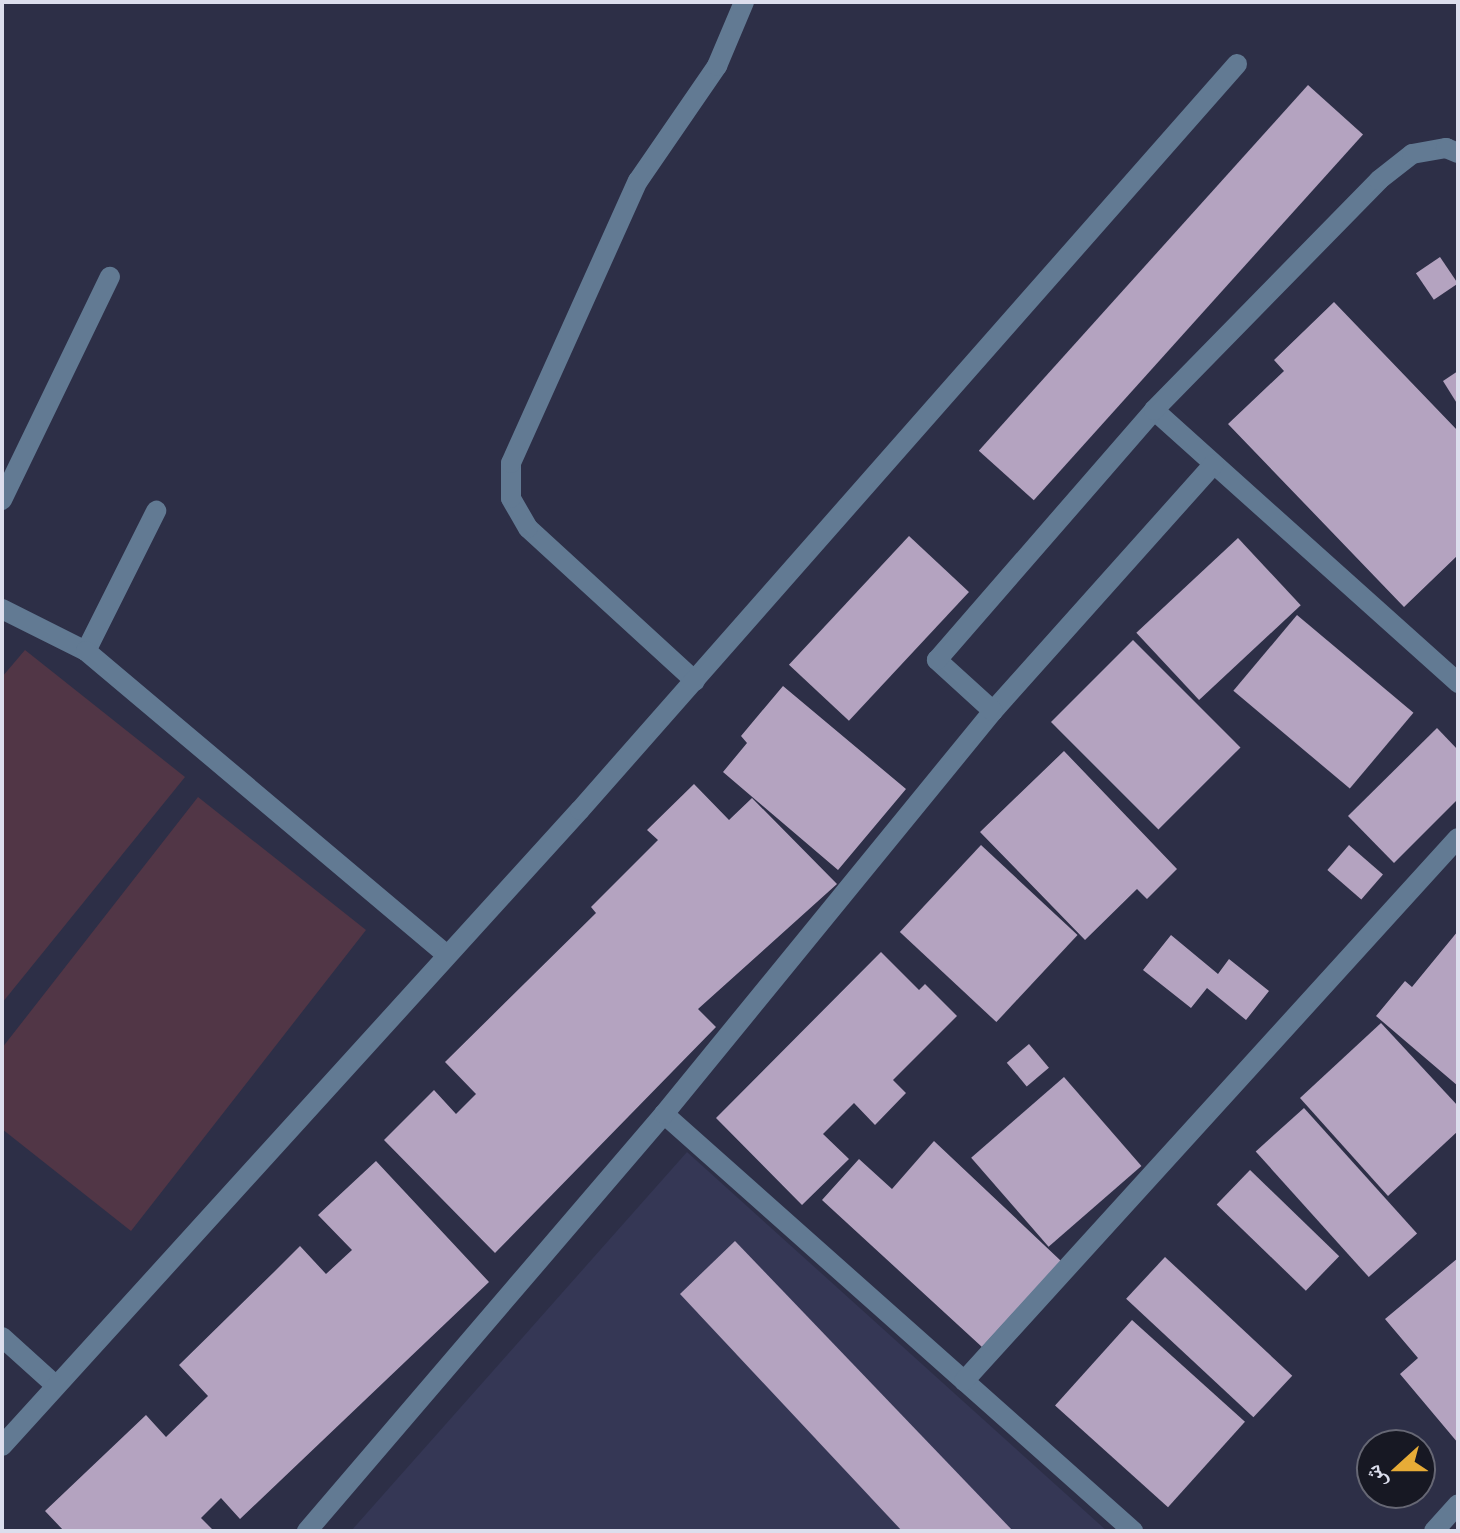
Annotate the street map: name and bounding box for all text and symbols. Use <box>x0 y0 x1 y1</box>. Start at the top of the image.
north arrow <box>1356 1429 1436 1509</box>
text: ش <box>1358 1461 1392 1493</box>

